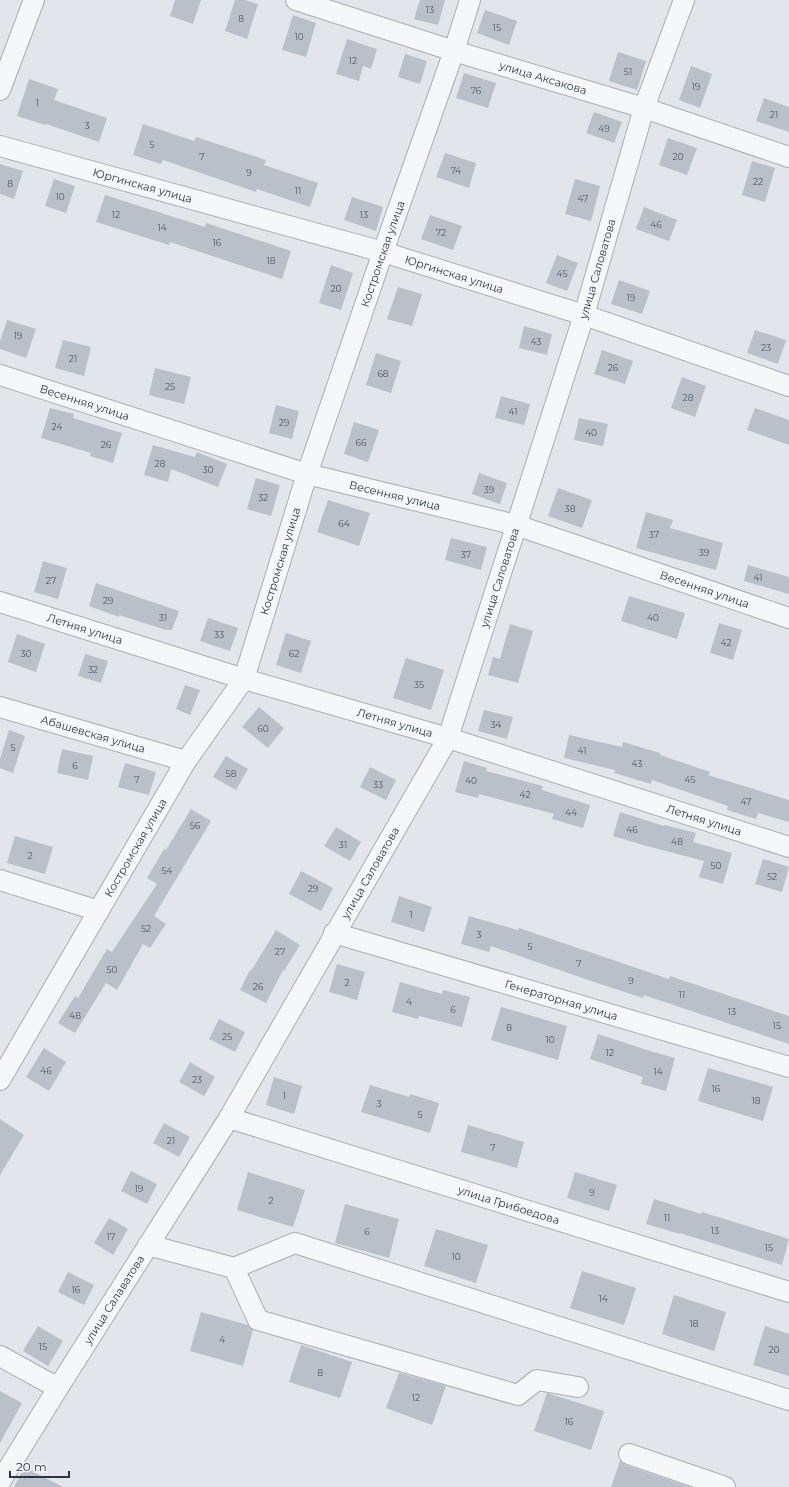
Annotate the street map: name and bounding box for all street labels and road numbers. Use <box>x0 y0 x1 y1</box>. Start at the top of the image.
street label: улица Аксакова <box>497 58 588 97</box>
street label: Юргинская улица <box>91 165 194 206</box>
street label: Костромская улица <box>358 199 408 309</box>
street label: улица Саловатова <box>576 217 619 322</box>
street label: Юргинская улица <box>403 252 505 296</box>
street label: Весенняя улица <box>38 381 131 423</box>
street label: Весенняя улица <box>348 478 442 513</box>
street label: Костромская улица <box>257 506 303 617</box>
street label: улица Саловатова <box>477 526 522 630</box>
street label: Весенняя улица <box>658 568 751 611</box>
street label: Летняя улица <box>45 610 124 647</box>
street label: Летняя улица <box>355 705 435 740</box>
street label: Абашевская улица <box>39 712 147 756</box>
street label: Костромская улица <box>101 796 170 899</box>
street label: Летняя улица <box>665 801 744 838</box>
street label: улица Саловатова <box>338 824 402 922</box>
street label: Генераторная улица <box>503 977 620 1023</box>
street label: улица Грибоедова <box>455 1182 561 1227</box>
street label: улица Салаватова <box>80 1252 147 1348</box>

